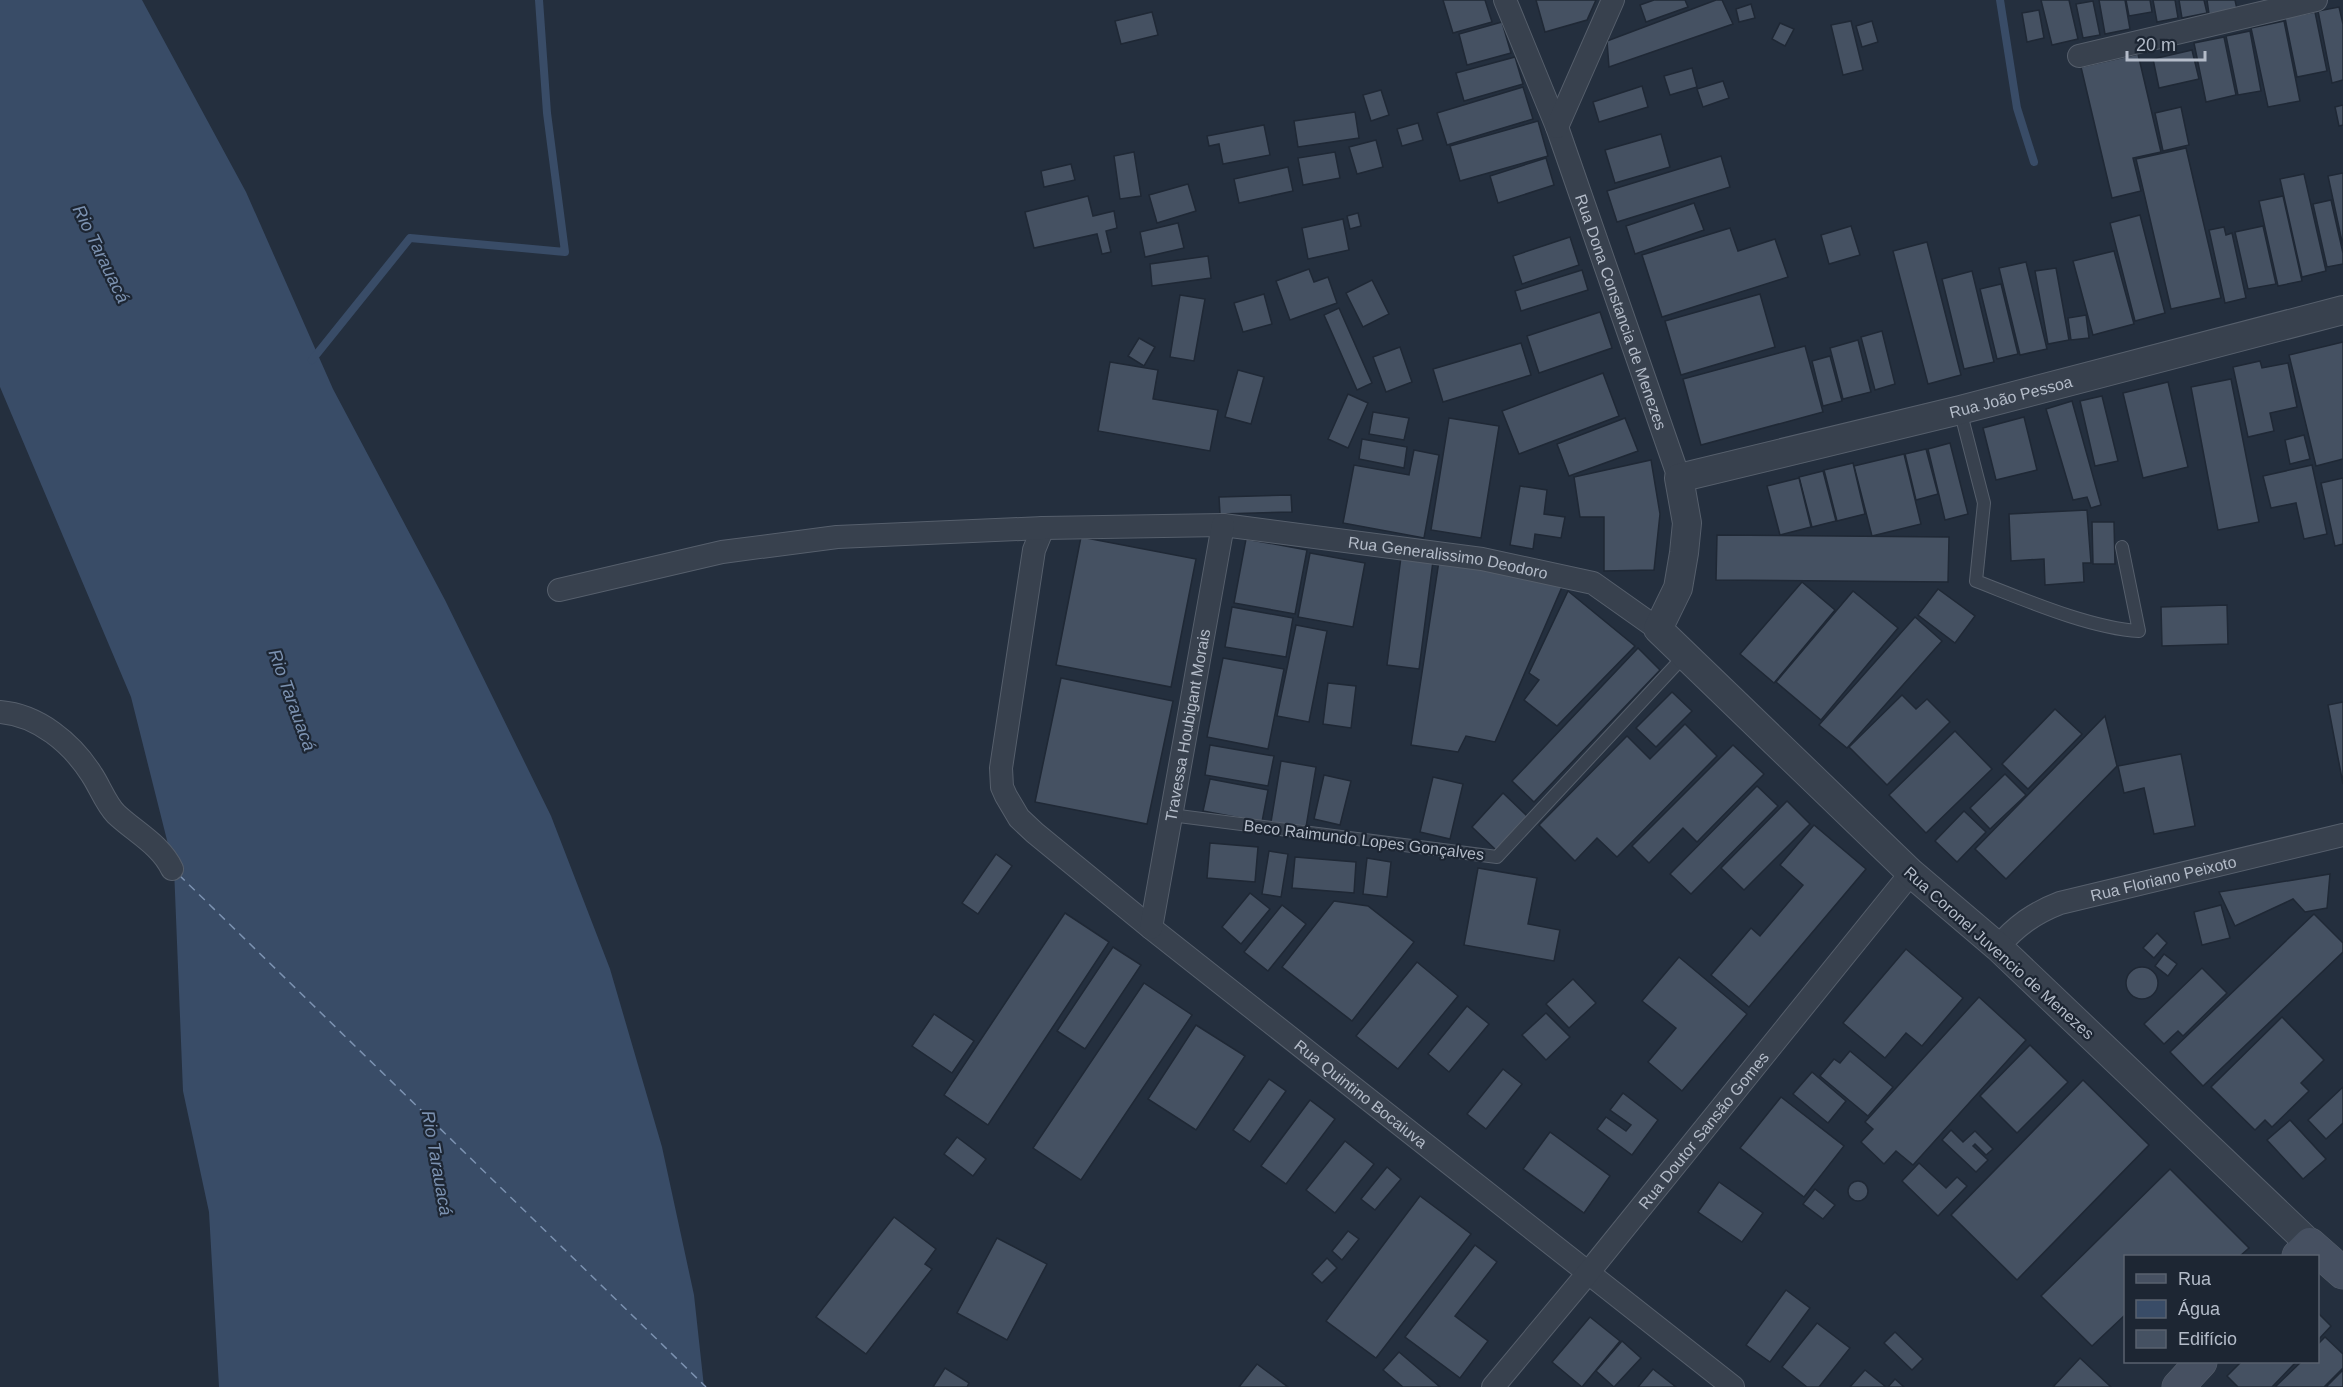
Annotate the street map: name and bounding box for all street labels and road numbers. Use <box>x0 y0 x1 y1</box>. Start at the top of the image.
street label: Rua Dona Constancia de Menezes <box>1572 192 1670 432</box>
street label: Rua João Pessoa <box>1948 373 2074 421</box>
street label: Rua Generalissimo Deodoro <box>1347 533 1550 582</box>
street label: Travessa Houbigant Morais <box>1162 628 1213 823</box>
street label: Beco Raimundo Lopes Gonçalves <box>1243 817 1485 863</box>
street label: Rua Floriano Peixoto <box>2089 852 2238 904</box>
street label: Rua Coronel Juvencio de Menezes <box>1901 863 2097 1043</box>
street label: Rua Quintino Bocaiuva <box>1291 1036 1431 1151</box>
street label: Rua Doutor Sansão Gomes <box>1635 1048 1772 1212</box>

